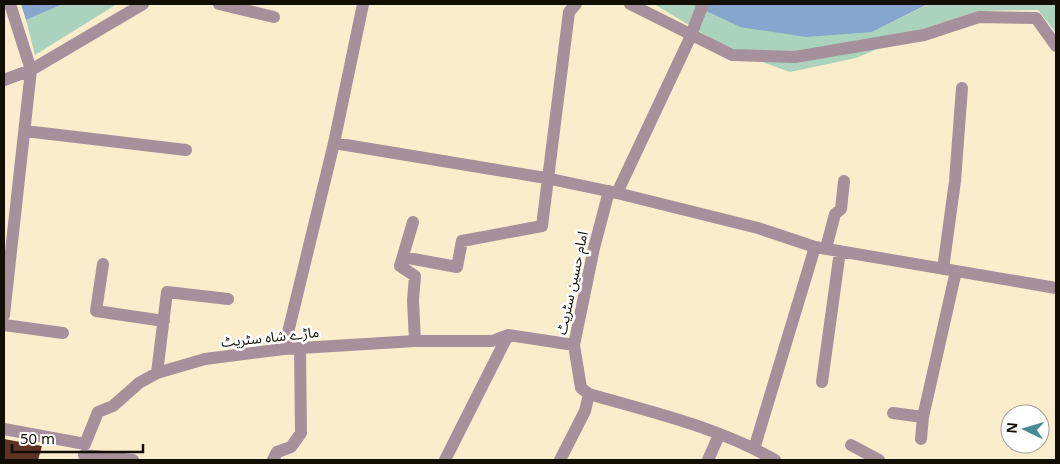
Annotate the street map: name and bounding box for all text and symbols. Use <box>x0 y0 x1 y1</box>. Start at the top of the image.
street label: امام حسین سٹریٹ <box>547 229 598 338</box>
street label: ماڑے شاہ سٹریٹ <box>220 318 321 357</box>
north arrow <box>1000 404 1050 454</box>
text: N <box>998 421 1027 435</box>
scale bar <box>12 422 144 454</box>
text: 50 m <box>20 423 55 455</box>

